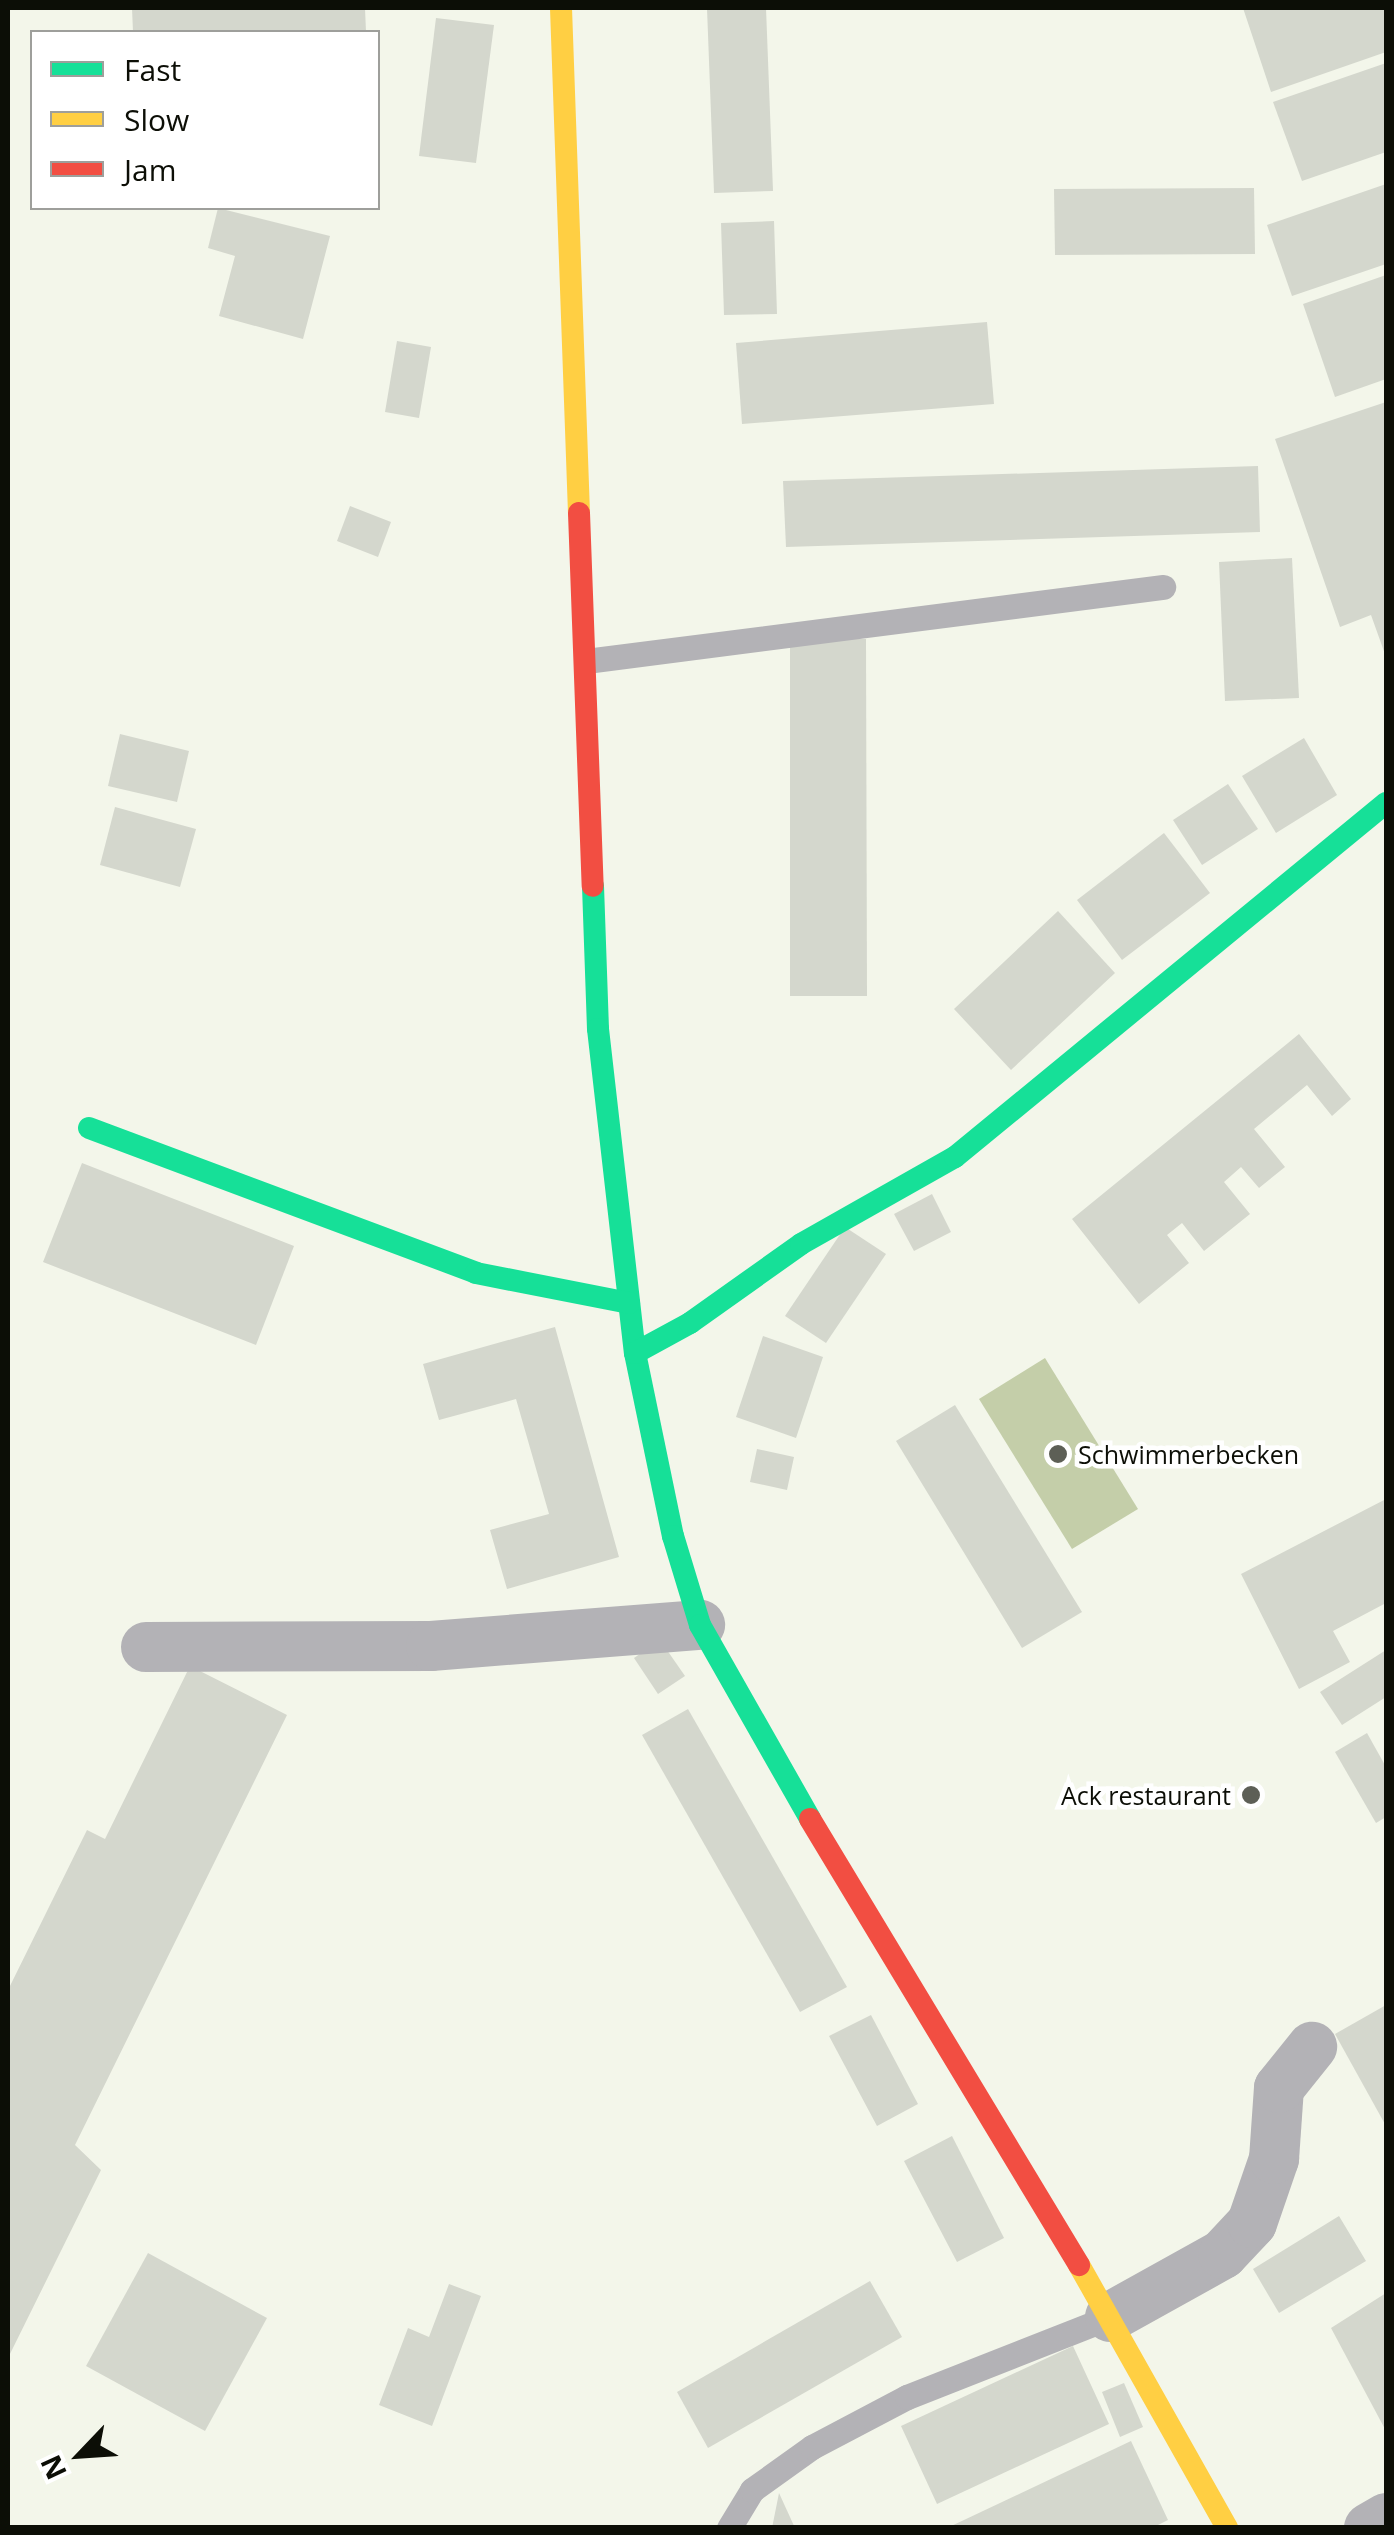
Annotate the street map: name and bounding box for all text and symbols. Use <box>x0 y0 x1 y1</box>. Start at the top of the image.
legend <box>30 30 380 210</box>
text: Fast <box>124 49 181 90</box>
text: Slow <box>124 99 189 140</box>
text: Jam <box>124 149 177 190</box>
place label: Schwimmerbecken <box>1078 1439 1299 1469</box>
marker: Schwimmerbecken <box>1047 1443 1069 1465</box>
place label: Ack restaurant <box>1061 1780 1231 1810</box>
marker: Ack restaurant <box>1240 1784 1262 1806</box>
north arrow <box>30 2405 130 2505</box>
text: N <box>31 2449 75 2486</box>

